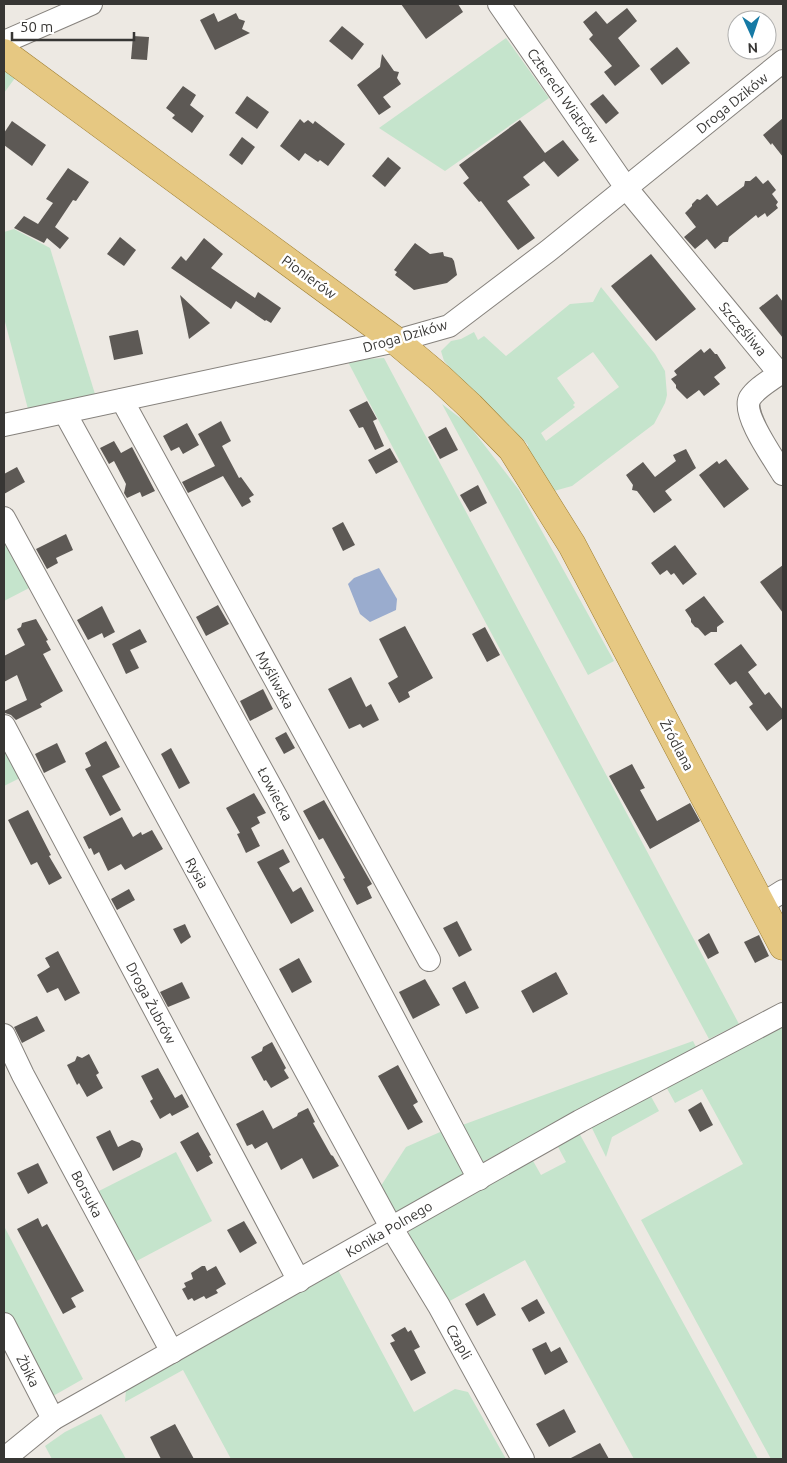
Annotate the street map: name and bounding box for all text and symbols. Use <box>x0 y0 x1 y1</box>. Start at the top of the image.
scale bar <box>12 10 135 42</box>
north arrow <box>727 10 777 60</box>
text: 50 m <box>20 18 53 35</box>
text: N <box>747 40 758 56</box>
street label: Czterech Wiatrów <box>524 45 602 147</box>
street label: Droga Dzików <box>693 69 771 137</box>
street label: Pionierów <box>279 252 339 302</box>
street label: Szczęśliwa <box>716 299 770 359</box>
street label: Droga Dzików <box>361 316 449 356</box>
street label: Myśliwska <box>253 648 297 712</box>
street label: Źródlana <box>657 716 698 773</box>
street label: Łowiecka <box>254 765 296 823</box>
street label: Rysia <box>182 855 212 891</box>
street label: Droga Żubrów <box>123 959 179 1047</box>
street label: Borsuka <box>68 1168 106 1220</box>
street label: Konika Polnego <box>343 1198 435 1260</box>
street label: Czapli <box>443 1322 475 1362</box>
street label: Żbika <box>13 1352 43 1390</box>

